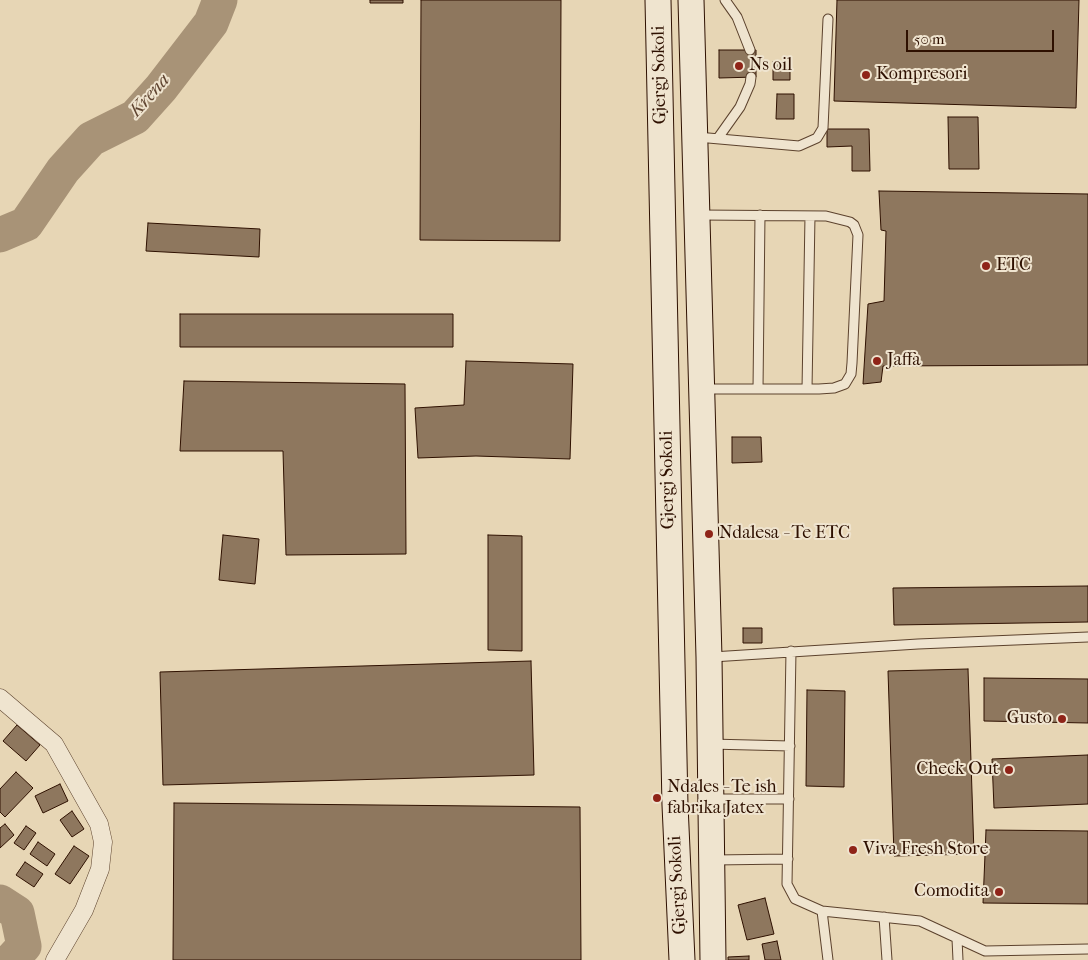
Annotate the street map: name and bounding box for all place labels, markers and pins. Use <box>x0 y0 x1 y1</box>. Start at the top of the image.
place label: Ns oil <box>749 55 792 77</box>
marker: Ns oil <box>733 60 745 72</box>
place label: Kompresori <box>876 64 968 86</box>
marker: Kompresori <box>860 69 872 81</box>
place label: ETC <box>996 255 1031 277</box>
marker: ETC <box>980 260 992 272</box>
place label: Jaffa <box>887 350 921 372</box>
marker: Jaffa <box>871 355 883 367</box>
place label: Ndalesa - Te ETC <box>719 523 850 545</box>
marker: Ndalesa - Te ETC <box>703 528 715 540</box>
place label: Gusto <box>1007 708 1052 730</box>
marker: Gusto <box>1056 713 1068 725</box>
place label: Check Out <box>916 759 999 781</box>
marker: Check Out <box>1003 764 1015 776</box>
place label: Ndales - Te ish fabrika Jatex <box>667 777 777 820</box>
marker: Ndales - Te ish fabrika Jatex <box>651 792 663 804</box>
place label: Viva Fresh Store <box>863 839 989 861</box>
marker: Viva Fresh Store <box>847 844 859 856</box>
place label: Comodita <box>914 881 989 903</box>
marker: Comodita <box>993 886 1005 898</box>

